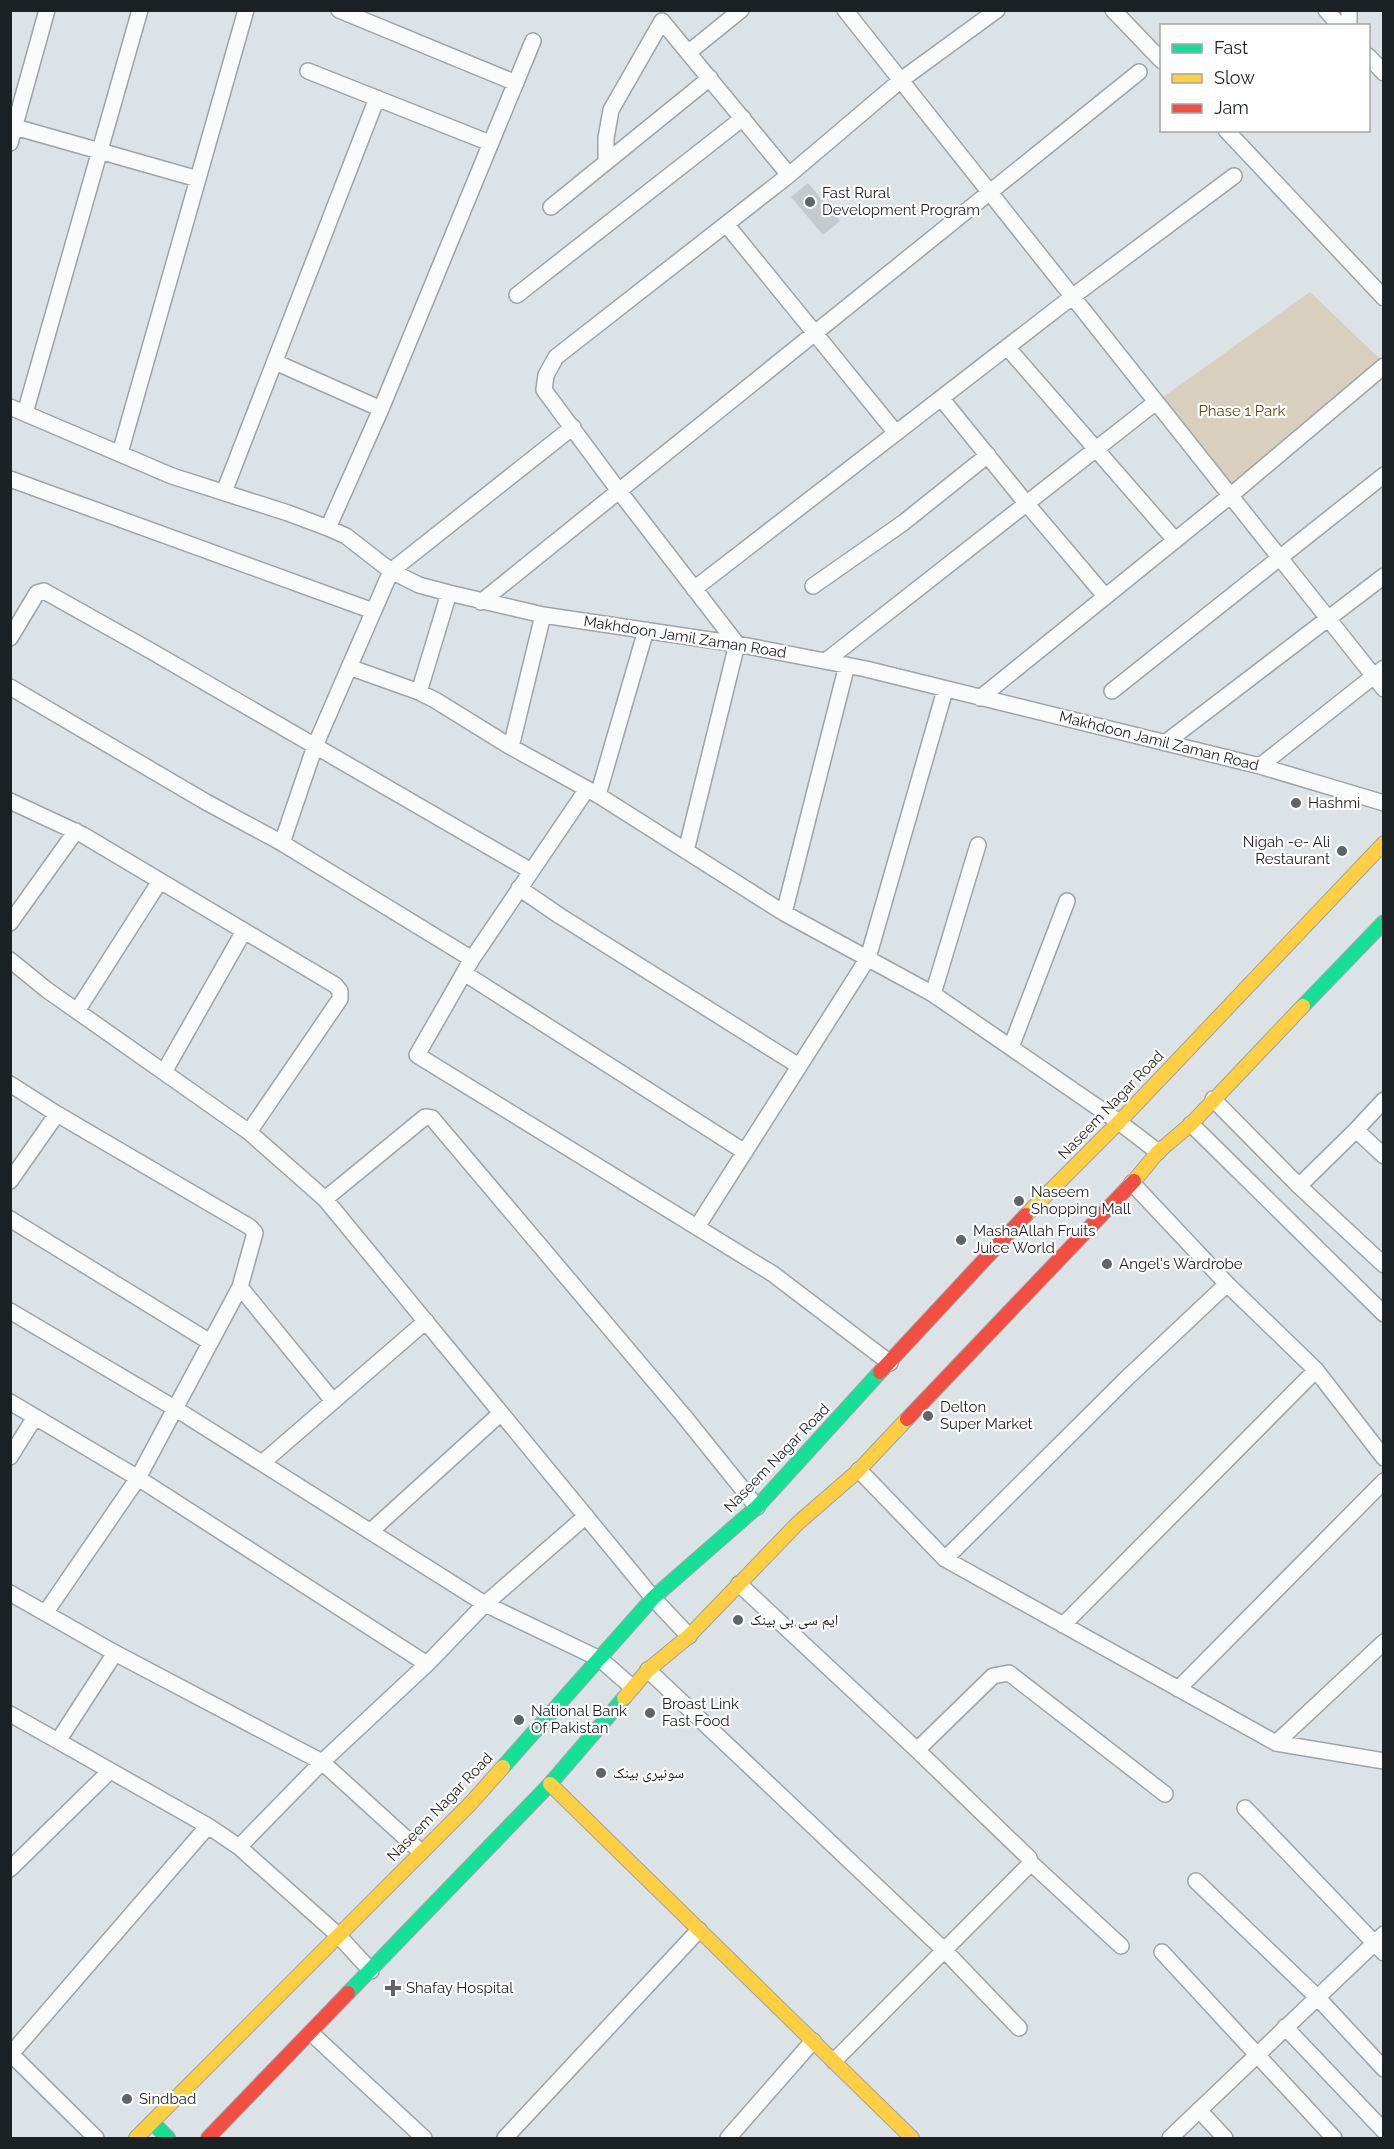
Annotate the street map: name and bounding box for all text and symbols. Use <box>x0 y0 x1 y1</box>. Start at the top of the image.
legend <box>1160 24 1370 132</box>
text: Fast <box>1214 37 1248 58</box>
text: Slow <box>1214 67 1255 88</box>
text: Jam <box>1214 97 1249 118</box>
place label: Fast Rural Development Program <box>822 184 980 219</box>
marker: Fast Rural Development Program <box>803 195 817 209</box>
park label: Phase 1 Park <box>1198 402 1286 420</box>
street label: Makhdoon Jamil Zaman Road <box>582 612 788 662</box>
street label: Makhdoon Jamil Zaman Road <box>1057 707 1261 775</box>
place label: Hashmi <box>1308 794 1360 812</box>
marker: Hashmi <box>1289 796 1303 810</box>
place label: Nigah -e- Ali Restaurant <box>1243 833 1330 868</box>
marker: Nigah -e- Ali Restaurant <box>1335 844 1349 858</box>
street label: Naseem Nagar Road <box>1055 1047 1167 1163</box>
place label: Naseem Shopping Mall <box>1031 1183 1132 1218</box>
marker: Naseem Shopping Mall <box>1012 1194 1026 1208</box>
place label: MashaAllah Fruits Juice World <box>973 1222 1095 1257</box>
marker: MashaAllah Fruits Juice World <box>954 1233 968 1247</box>
place label: Angel's Wardrobe <box>1119 1255 1243 1273</box>
marker: Angel's Wardrobe <box>1100 1257 1114 1271</box>
place label: Delton Super Market <box>940 1398 1033 1433</box>
street label: Naseem Nagar Road <box>721 1400 833 1516</box>
marker: Delton Super Market <box>921 1409 935 1423</box>
place label: ایم سی بی بینک <box>750 1611 838 1630</box>
marker: ایم سی بی بینک <box>731 1613 745 1627</box>
place label: Broast Link Fast Food <box>662 1695 739 1730</box>
place label: National Bank Of Pakistan <box>531 1702 627 1737</box>
marker: Broast Link Fast Food <box>643 1706 657 1720</box>
marker: National Bank Of Pakistan <box>512 1713 526 1727</box>
street label: Naseem Nagar Road <box>384 1749 496 1865</box>
place label: سونیری بینک <box>613 1764 684 1783</box>
marker: سونیری بینک <box>594 1766 608 1780</box>
marker: Shafay Hospital <box>384 1979 402 1997</box>
place label: Shafay Hospital <box>406 1979 514 1997</box>
place label: Sindbad <box>139 2090 196 2108</box>
marker: Sindbad <box>120 2092 134 2106</box>

